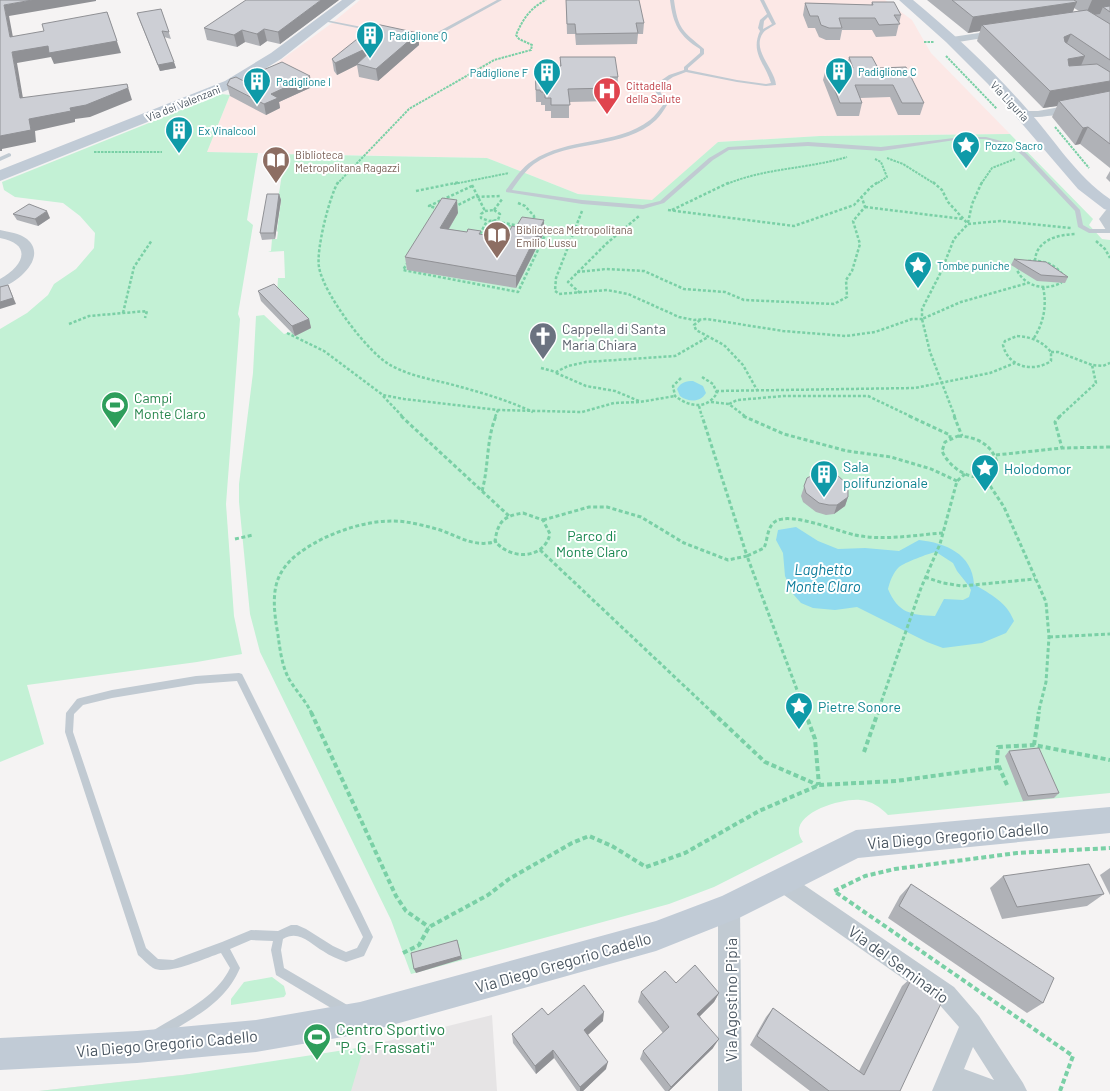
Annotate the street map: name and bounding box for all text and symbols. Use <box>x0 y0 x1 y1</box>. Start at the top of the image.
building icon: Padiglione Q <box>355 20 385 59</box>
place label: Padiglione Q <box>389 29 447 42</box>
building icon: Padiglione C <box>824 56 854 95</box>
building icon: Padiglione F <box>532 57 562 96</box>
place label: Padiglione C <box>858 65 917 78</box>
building icon: Padiglione I <box>242 66 272 105</box>
place label: Padiglione F <box>470 66 528 79</box>
place label: Padiglione I <box>276 75 331 88</box>
hospital icon: Cittadella della Salute <box>592 76 622 115</box>
street label: Via Liguria <box>988 78 1032 124</box>
place label: Cittadella della Salute <box>626 79 681 105</box>
street label: Via dei Valenzani <box>144 82 222 124</box>
building icon: Ex Vinalcool <box>164 115 194 154</box>
place label: Ex Vinalcool <box>198 124 256 137</box>
place icon: Pozzo Sacro <box>951 130 981 169</box>
place label: Pozzo Sacro <box>985 139 1043 152</box>
library icon: Biblioteca Metropolitana Ragazzi <box>261 145 291 184</box>
place label: Biblioteca Metropolitana Ragazzi <box>295 148 400 174</box>
library icon: Biblioteca Metropolitana Emilio Lussu <box>482 220 512 259</box>
place label: Biblioteca Metropolitana Emilio Lussu <box>516 223 632 249</box>
place icon: Tombe puniche <box>903 250 933 289</box>
place label: Tombe puniche <box>937 259 1010 272</box>
place label: Cappella di Santa Maria Chiara <box>562 320 666 353</box>
church icon: Cappella di Santa Maria Chiara <box>528 321 558 360</box>
place label: Campi Monte Claro <box>134 389 206 422</box>
sports icon: Campi Monte Claro <box>100 390 130 429</box>
place icon: Holodomor <box>970 453 1000 492</box>
place label: Sala polifunzionale <box>843 458 928 491</box>
building icon: Sala polifunzionale <box>809 459 839 498</box>
place label: Holodomor <box>1004 460 1071 477</box>
park label: Parco di Monte Claro <box>556 527 628 560</box>
water label: Laghetto Monte Claro <box>785 560 861 595</box>
place icon: Pietre Sonore <box>784 691 814 730</box>
place label: Pietre Sonore <box>818 698 901 715</box>
street label: Via Diego Gregorio Cadello <box>866 818 1050 852</box>
street label: Via del Seminario <box>845 921 953 1007</box>
street label: Via Diego Gregorio Cadello <box>473 928 653 996</box>
street label: Via Agostino Pipia <box>721 938 740 1062</box>
place label: Centro Sportivo "P. G. Frassati" <box>336 1019 445 1056</box>
sports icon: Centro Sportivo "P. G. Frassati" <box>302 1022 332 1061</box>
street label: Via Diego Gregorio Cadello <box>75 1026 259 1060</box>

